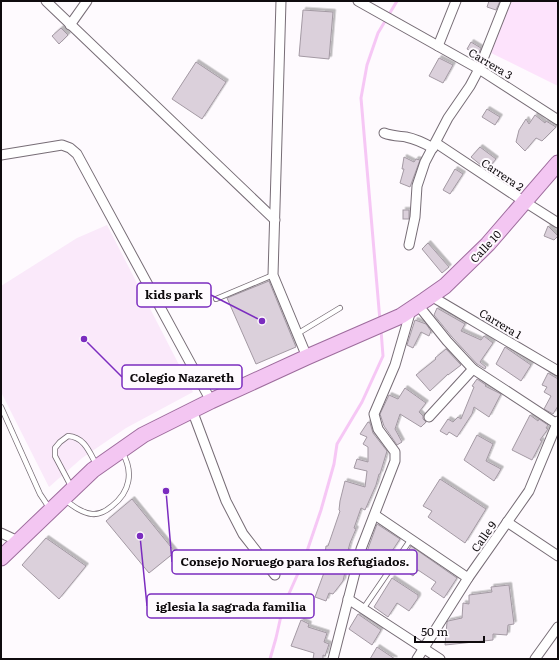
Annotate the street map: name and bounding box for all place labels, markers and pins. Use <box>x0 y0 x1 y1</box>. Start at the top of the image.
callout: kids park <box>137 283 211 307</box>
callout: Colegio Nazareth <box>122 365 242 389</box>
callout: Consejo Noruego para los Refugiados. <box>172 550 417 574</box>
callout: iglesia la sagrada familia <box>147 594 314 618</box>

